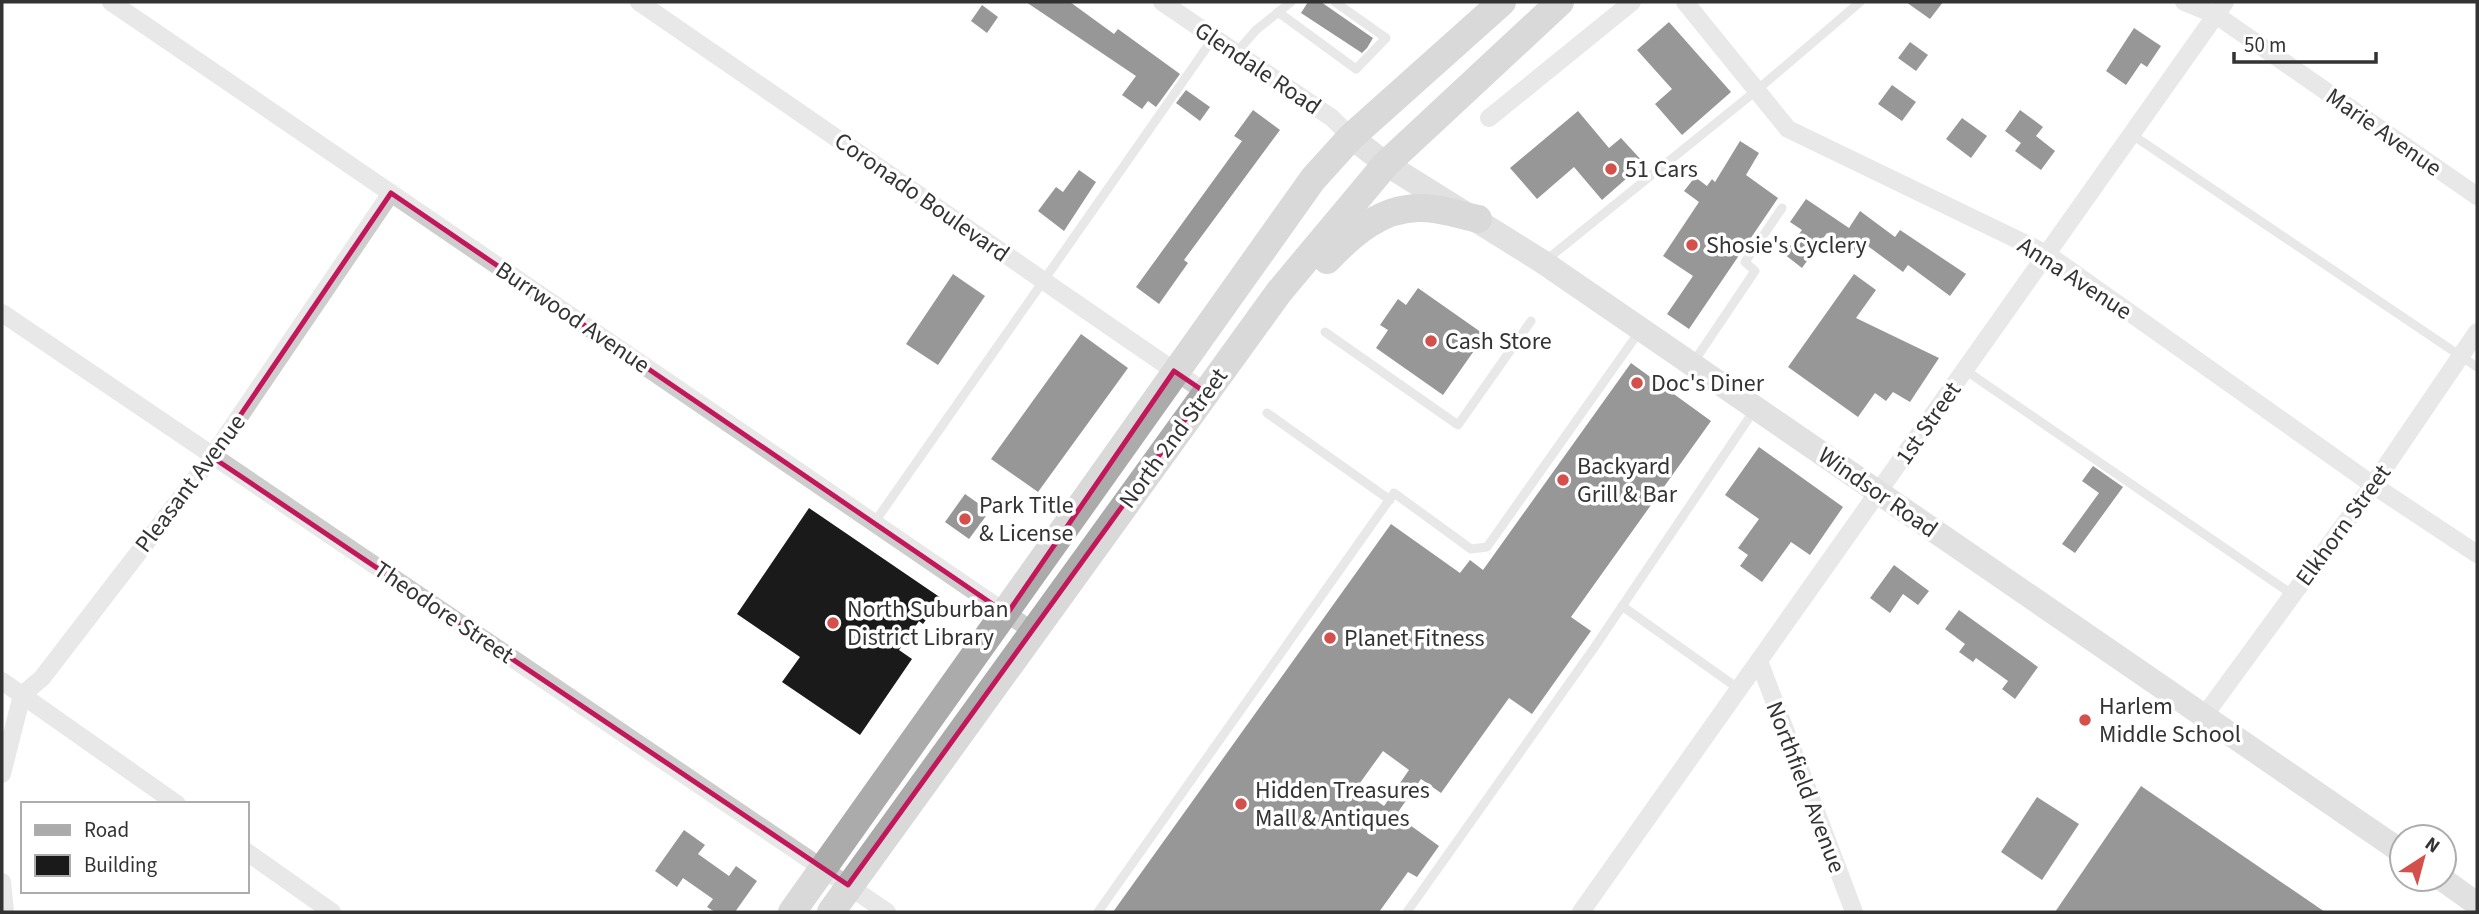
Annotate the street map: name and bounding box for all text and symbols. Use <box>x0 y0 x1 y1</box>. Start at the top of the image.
street label: Glendale Road <box>1188 13 1328 124</box>
scale bar <box>2234 21 2376 65</box>
text: 50 m <box>2244 30 2286 60</box>
street label: Marie Avenue <box>2319 80 2449 185</box>
street label: Coronado Boulevard <box>827 124 1016 271</box>
place label: 51 Cars <box>1625 152 1698 187</box>
marker: 51 Cars <box>1603 161 1619 177</box>
place label: Shosie's Cyclery <box>1706 228 1867 263</box>
street label: Anna Avenue <box>2011 228 2139 329</box>
marker: Shosie's Cyclery <box>1684 237 1700 253</box>
street label: Burrwood Avenue <box>489 253 657 382</box>
place label: Cash Store <box>1445 324 1552 359</box>
marker: Cash Store <box>1423 333 1439 349</box>
street label: North 2nd Street <box>1110 361 1236 516</box>
place label: Doc's Diner <box>1651 366 1765 401</box>
marker: Doc's Diner <box>1629 375 1645 391</box>
street label: 1st Street <box>1887 375 1970 472</box>
street label: Pleasant Avenue <box>127 407 254 560</box>
street label: Windsor Road <box>1811 438 1945 547</box>
place label: Backyard Grill & Bar <box>1577 449 1678 512</box>
street label: Elkhorn Street <box>2287 457 2400 593</box>
marker: Backyard Grill & Bar <box>1555 472 1571 488</box>
place label: Park Title & License <box>979 488 1074 551</box>
marker: Park Title & License <box>957 511 973 527</box>
street label: Theodore Street <box>367 553 521 672</box>
place label: North Suburban District Library <box>847 592 1009 655</box>
marker: North Suburban District Library <box>825 615 841 631</box>
place label: Planet Fitness <box>1344 621 1485 656</box>
marker: Planet Fitness <box>1322 630 1338 646</box>
place label: Harlem Middle School <box>2099 689 2241 752</box>
street label: Northfield Avenue <box>1757 696 1854 878</box>
marker: Harlem Middle School <box>2077 712 2093 728</box>
place label: Hidden Treasures Mall & Antiques <box>1255 773 1430 836</box>
marker: Hidden Treasures Mall & Antiques <box>1233 796 1249 812</box>
legend <box>21 802 248 893</box>
text: Road <box>84 815 129 845</box>
north arrow <box>2388 823 2458 893</box>
text: N <box>2419 831 2445 860</box>
text: Building <box>84 850 158 880</box>

